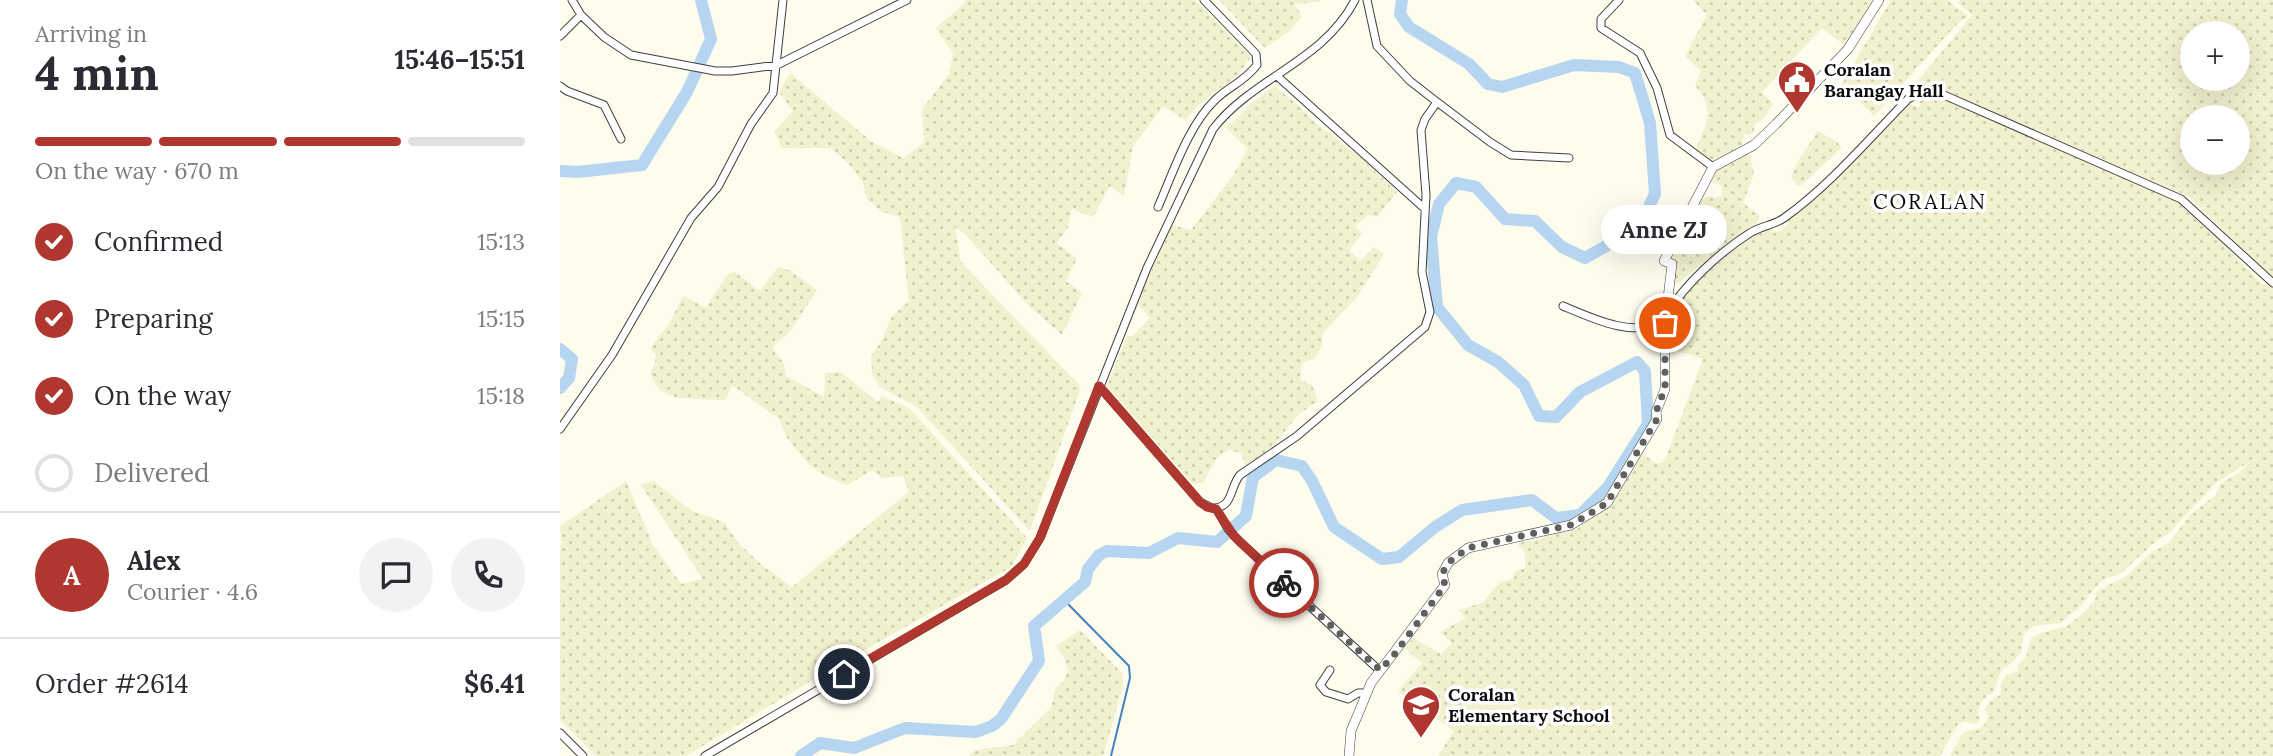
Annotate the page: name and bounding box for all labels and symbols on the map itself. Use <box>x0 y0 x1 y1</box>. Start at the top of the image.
place label: Coralan Barangay Hall <box>1824 58 1944 102</box>
public building icon: Coralan Barangay Hall <box>1776 59 1818 114</box>
district label: CORALAN <box>1873 188 1987 215</box>
callout: Anne ZJ <box>1602 204 1728 253</box>
pin <box>1635 293 1695 353</box>
courier <box>1249 548 1319 618</box>
pin <box>814 644 874 704</box>
place label: Coralan Elementary School <box>1448 683 1610 727</box>
school or university icon: Coralan Elementary School <box>1400 684 1442 739</box>

